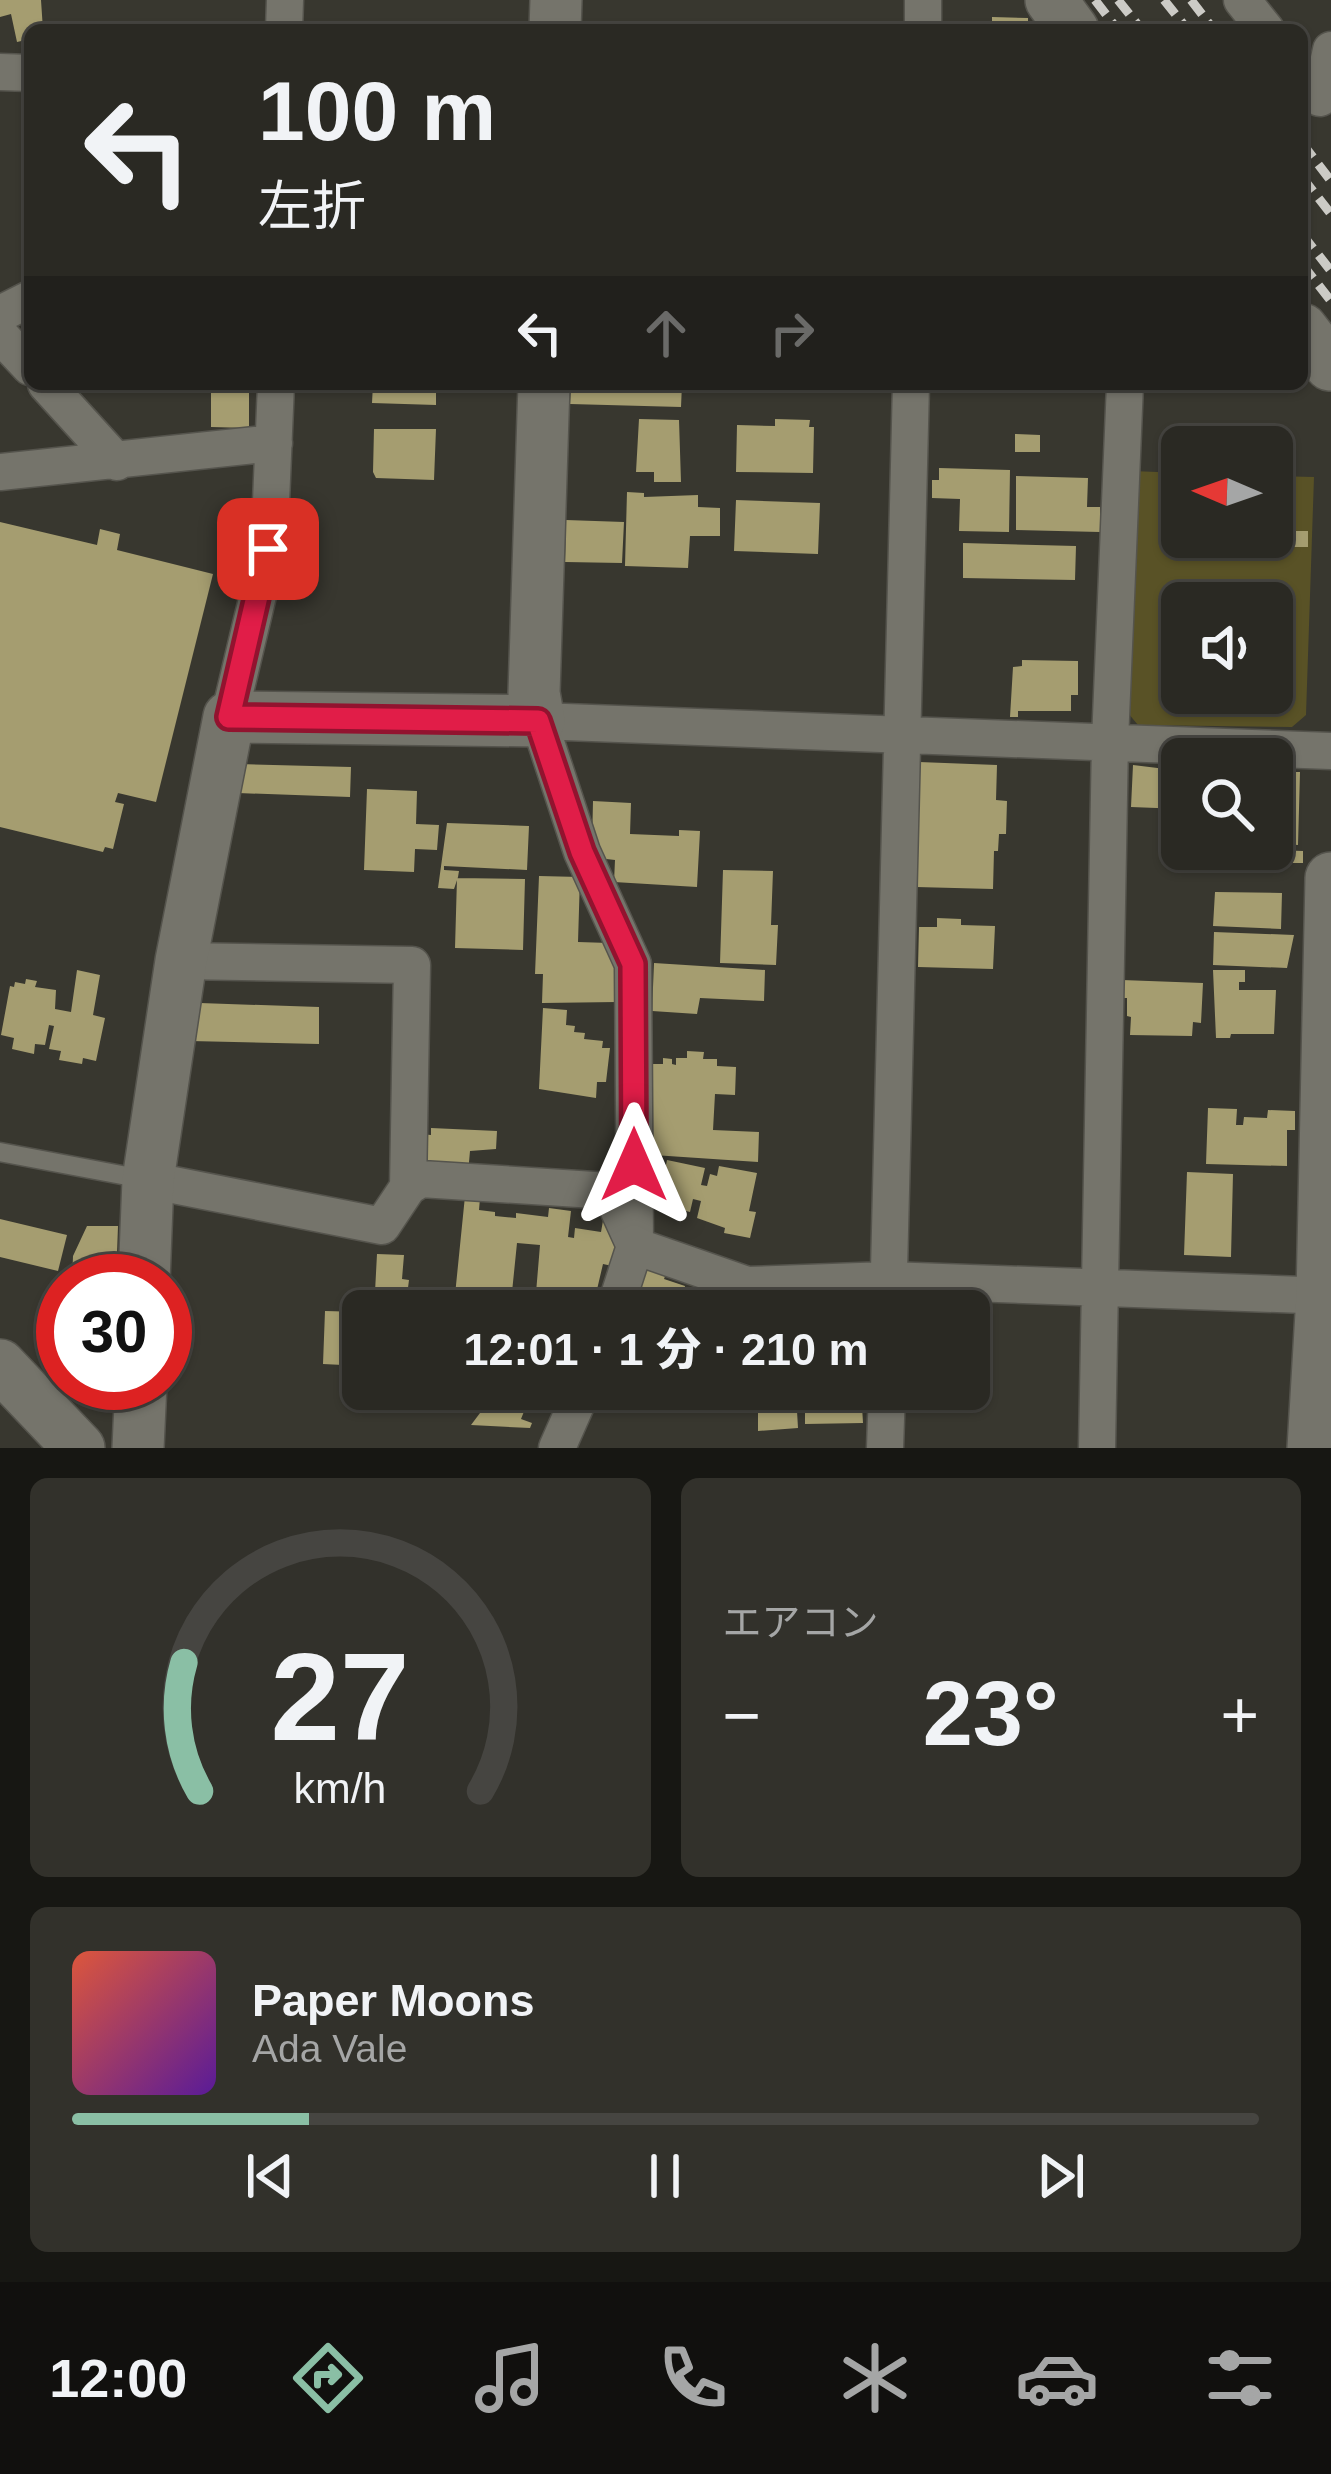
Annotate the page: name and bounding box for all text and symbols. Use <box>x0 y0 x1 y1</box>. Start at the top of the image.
text: 100 m <box>258 64 496 158</box>
icon: left <box>60 72 216 228</box>
text: 左折 <box>258 176 366 236</box>
icon: left <box>507 300 573 366</box>
icon: ahead <box>633 300 699 366</box>
icon: right <box>759 300 825 366</box>
north arrow <box>1161 426 1293 558</box>
map controls <box>1161 426 1293 870</box>
pin <box>217 498 319 600</box>
icon: arrive <box>235 516 301 582</box>
button: sound <box>1161 582 1293 714</box>
button: search <box>1161 738 1293 870</box>
position arrow <box>571 1102 697 1228</box>
speed limit sign: 30 <box>36 1254 192 1410</box>
text: 12:01 · 1 分 · 210 m <box>463 1324 869 1375</box>
text: エアコン <box>723 1601 879 1644</box>
text: 27 <box>271 1627 410 1766</box>
text: 23° <box>923 1664 1059 1764</box>
text: − <box>723 1678 761 1752</box>
text: + <box>1220 1678 1259 1752</box>
text: km/h <box>294 1763 387 1811</box>
text: Paper Moons <box>252 1975 535 2026</box>
text: Ada Vale <box>252 2027 407 2070</box>
icon: previous <box>237 2143 303 2209</box>
icon: pause <box>632 2143 698 2209</box>
icon: next <box>1028 2143 1094 2209</box>
icon: directions <box>286 2336 370 2420</box>
icon: music <box>468 2336 552 2420</box>
icon: phone <box>651 2336 735 2420</box>
icon: climate <box>833 2336 917 2420</box>
icon: car <box>1015 2336 1099 2420</box>
icon: filters <box>1198 2336 1282 2420</box>
text: 12:00 <box>49 2348 187 2408</box>

